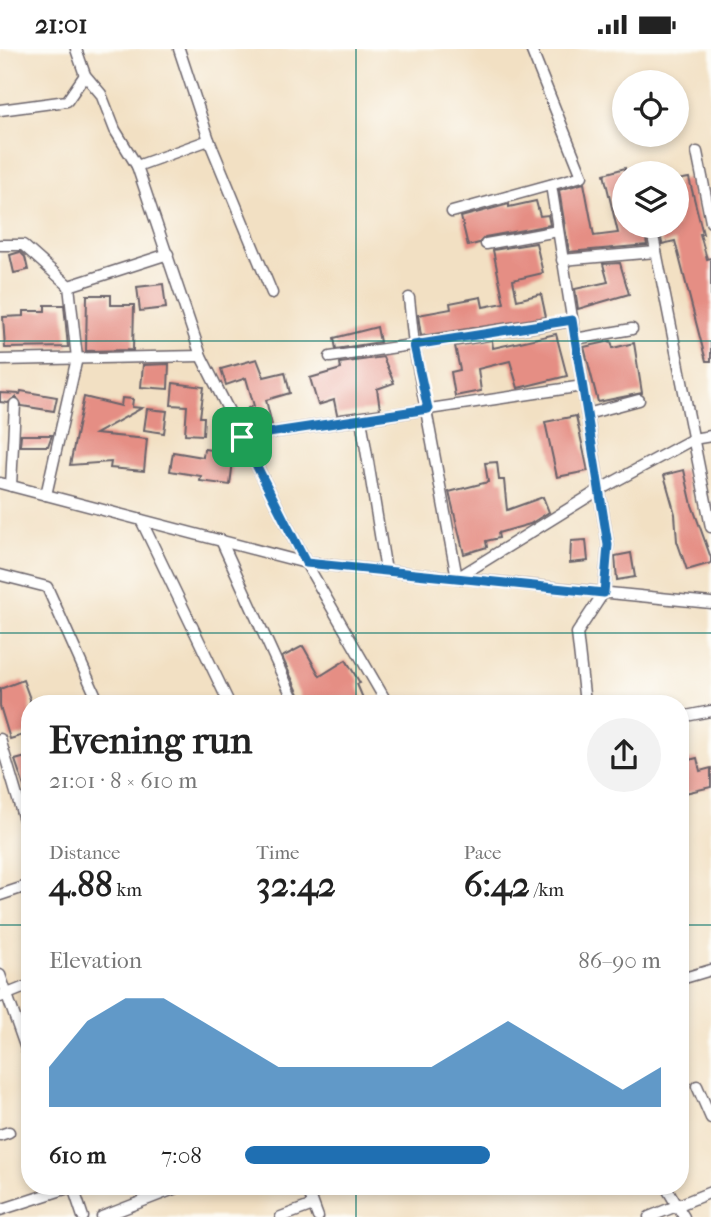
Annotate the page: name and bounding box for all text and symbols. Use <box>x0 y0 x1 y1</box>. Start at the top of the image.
text: 21:01 <box>35 9 87 40</box>
map controls <box>612 70 689 238</box>
button: locate <box>612 70 689 147</box>
button: layers <box>612 161 689 238</box>
pin <box>212 407 272 467</box>
icon: arrive <box>223 418 261 456</box>
text: Evening run <box>49 718 252 763</box>
button: share <box>587 718 661 792</box>
text: 21:01 · 8 × 610 m <box>49 767 197 794</box>
text: Distance <box>49 842 120 864</box>
text: Time <box>256 842 300 864</box>
text: Pace <box>464 842 502 864</box>
text: 4.88 <box>49 864 113 905</box>
text: 32:42 <box>256 864 336 905</box>
text: 6:42 <box>464 864 530 905</box>
text: km <box>113 879 142 901</box>
text: /km <box>530 879 564 901</box>
text: Elevation <box>49 947 142 974</box>
text: 86–90 m <box>578 947 661 974</box>
text: 610 m <box>49 1142 106 1169</box>
text: 7:08 <box>161 1142 202 1169</box>

